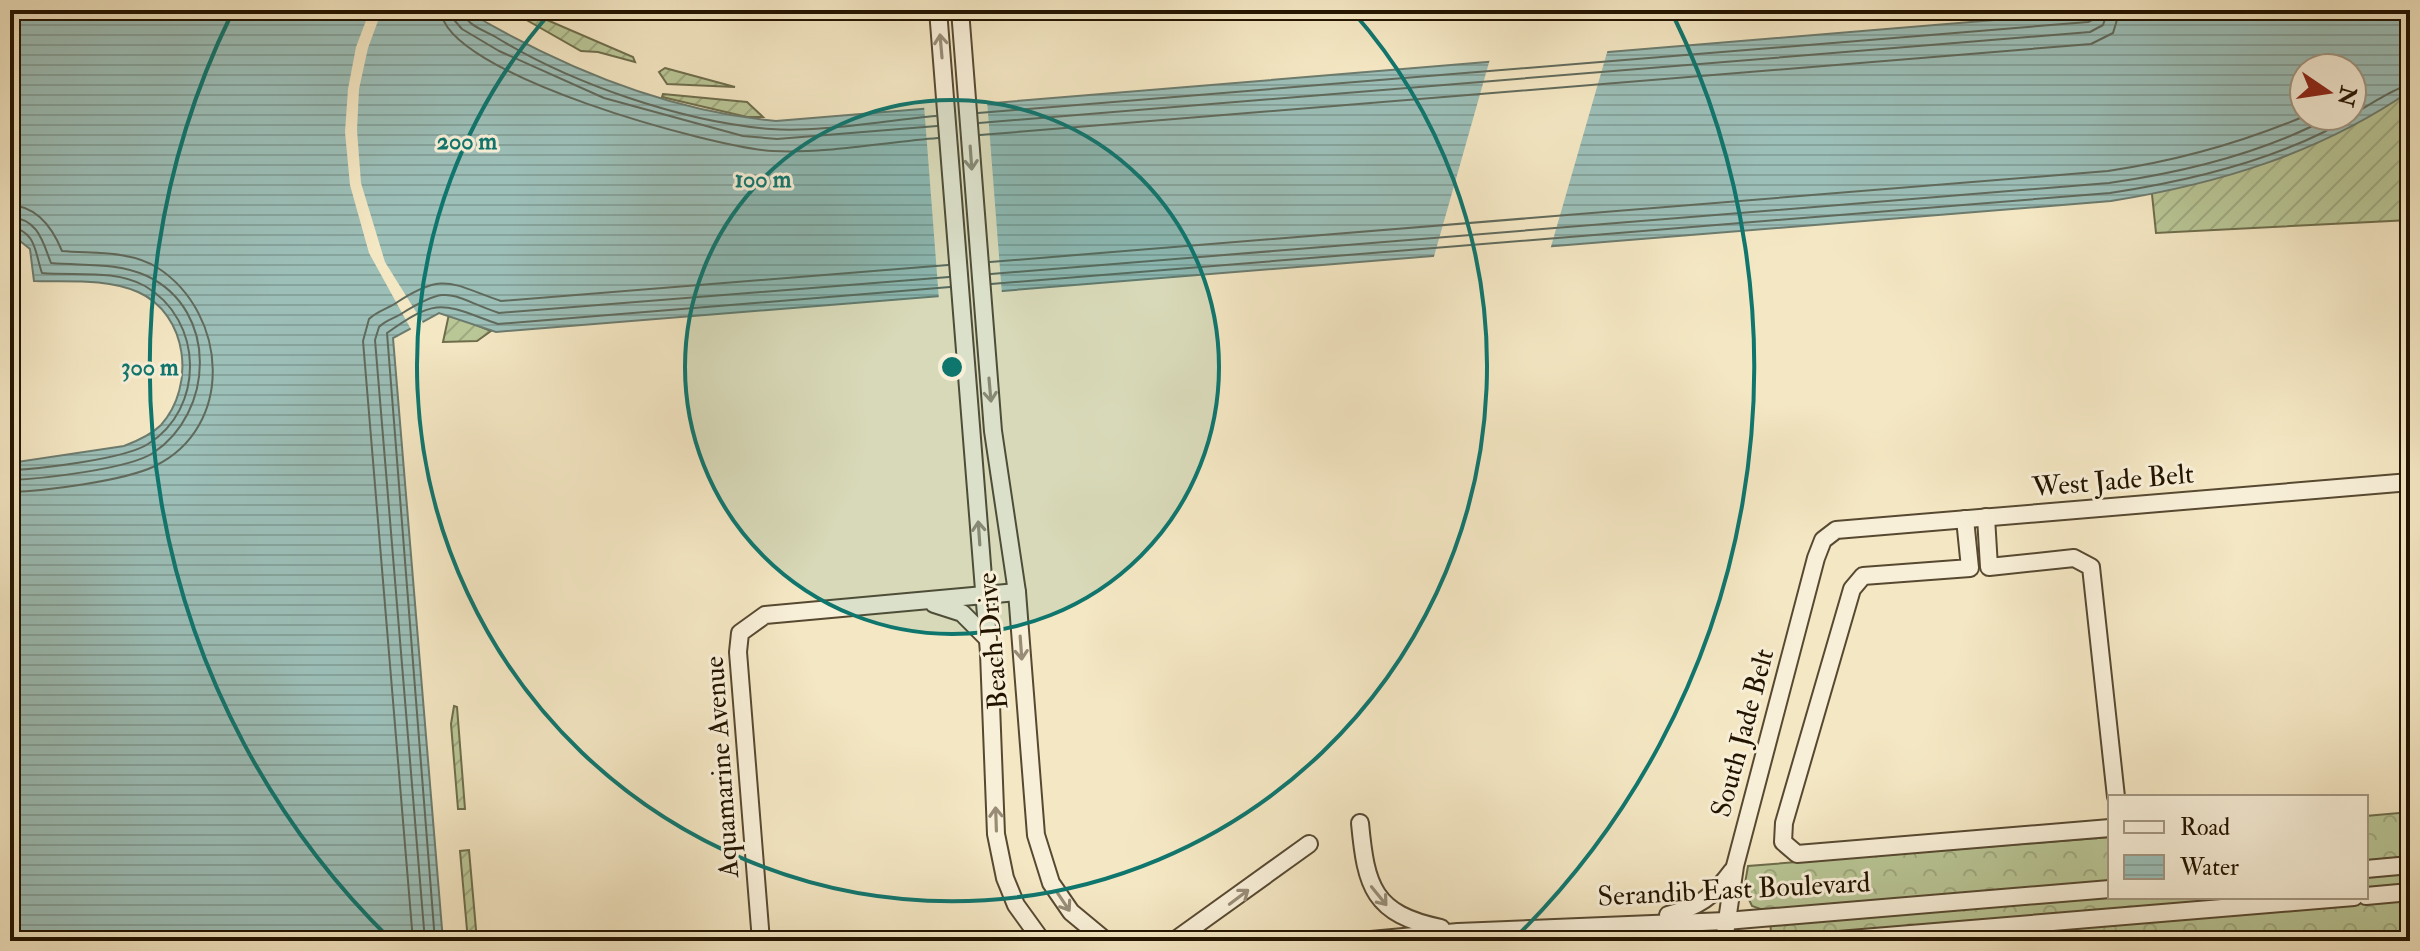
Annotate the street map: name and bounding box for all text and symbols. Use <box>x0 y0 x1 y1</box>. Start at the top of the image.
one-way arrow <box>933 33 948 60</box>
north arrow <box>2288 52 2368 132</box>
text: N <box>2331 83 2363 109</box>
text: 200 m <box>437 126 498 157</box>
one-way arrow <box>964 144 979 171</box>
text: 100 m <box>735 164 792 195</box>
text: 300 m <box>121 352 179 383</box>
centre of rings <box>938 353 966 381</box>
one-way arrow <box>982 376 997 403</box>
street label: West Jade Belt <box>2030 457 2195 506</box>
one-way arrow <box>971 520 986 547</box>
street label: Beach Drive <box>970 571 1016 711</box>
one-way arrow <box>1014 634 1029 661</box>
street label: South Jade Belt <box>1704 645 1782 821</box>
street label: Aquamarine Avenue <box>697 655 747 880</box>
legend <box>2108 795 2368 899</box>
one-way arrow <box>988 806 1003 833</box>
text: Road <box>2180 812 2230 843</box>
text: Water <box>2179 852 2239 883</box>
street label: Serandib East Boulevard <box>1597 865 1872 915</box>
one-way arrow <box>1370 886 1388 907</box>
one-way arrow <box>1055 889 1071 911</box>
one-way arrow <box>1228 889 1249 906</box>

